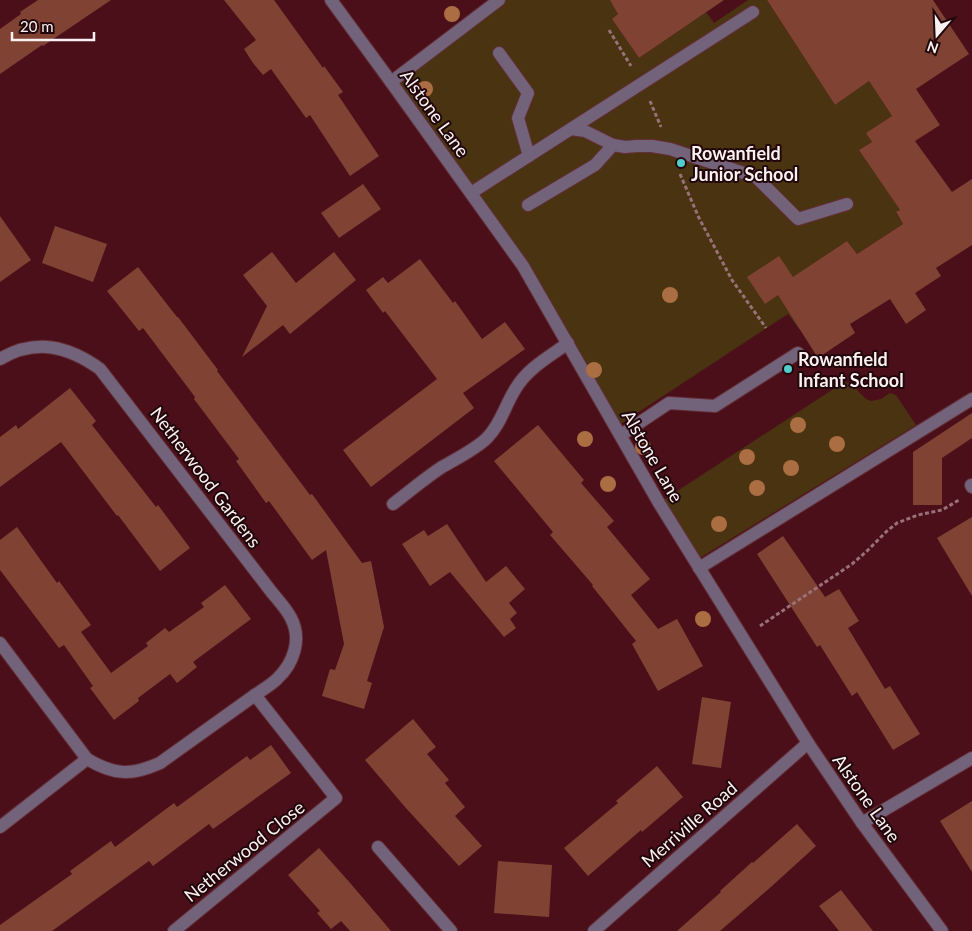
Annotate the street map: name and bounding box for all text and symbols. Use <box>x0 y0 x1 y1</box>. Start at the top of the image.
scale bar <box>12 10 95 42</box>
north arrow <box>912 10 962 60</box>
text: 20 m <box>20 17 54 35</box>
text: N <box>925 38 940 58</box>
street label: Alstone Lane <box>396 65 474 161</box>
place label: Rowanfield Junior School <box>691 142 798 185</box>
marker: Rowanfield Junior School <box>675 157 687 169</box>
place label: Rowanfield Infant School <box>798 348 904 391</box>
marker: Rowanfield Infant School <box>782 363 794 375</box>
street label: Netherwood Gardens <box>146 402 266 552</box>
street label: Alstone Lane <box>618 406 688 506</box>
street label: Alstone Lane <box>829 750 905 846</box>
street label: Merriville Road <box>637 776 741 872</box>
street label: Netherwood Close <box>179 796 309 906</box>

